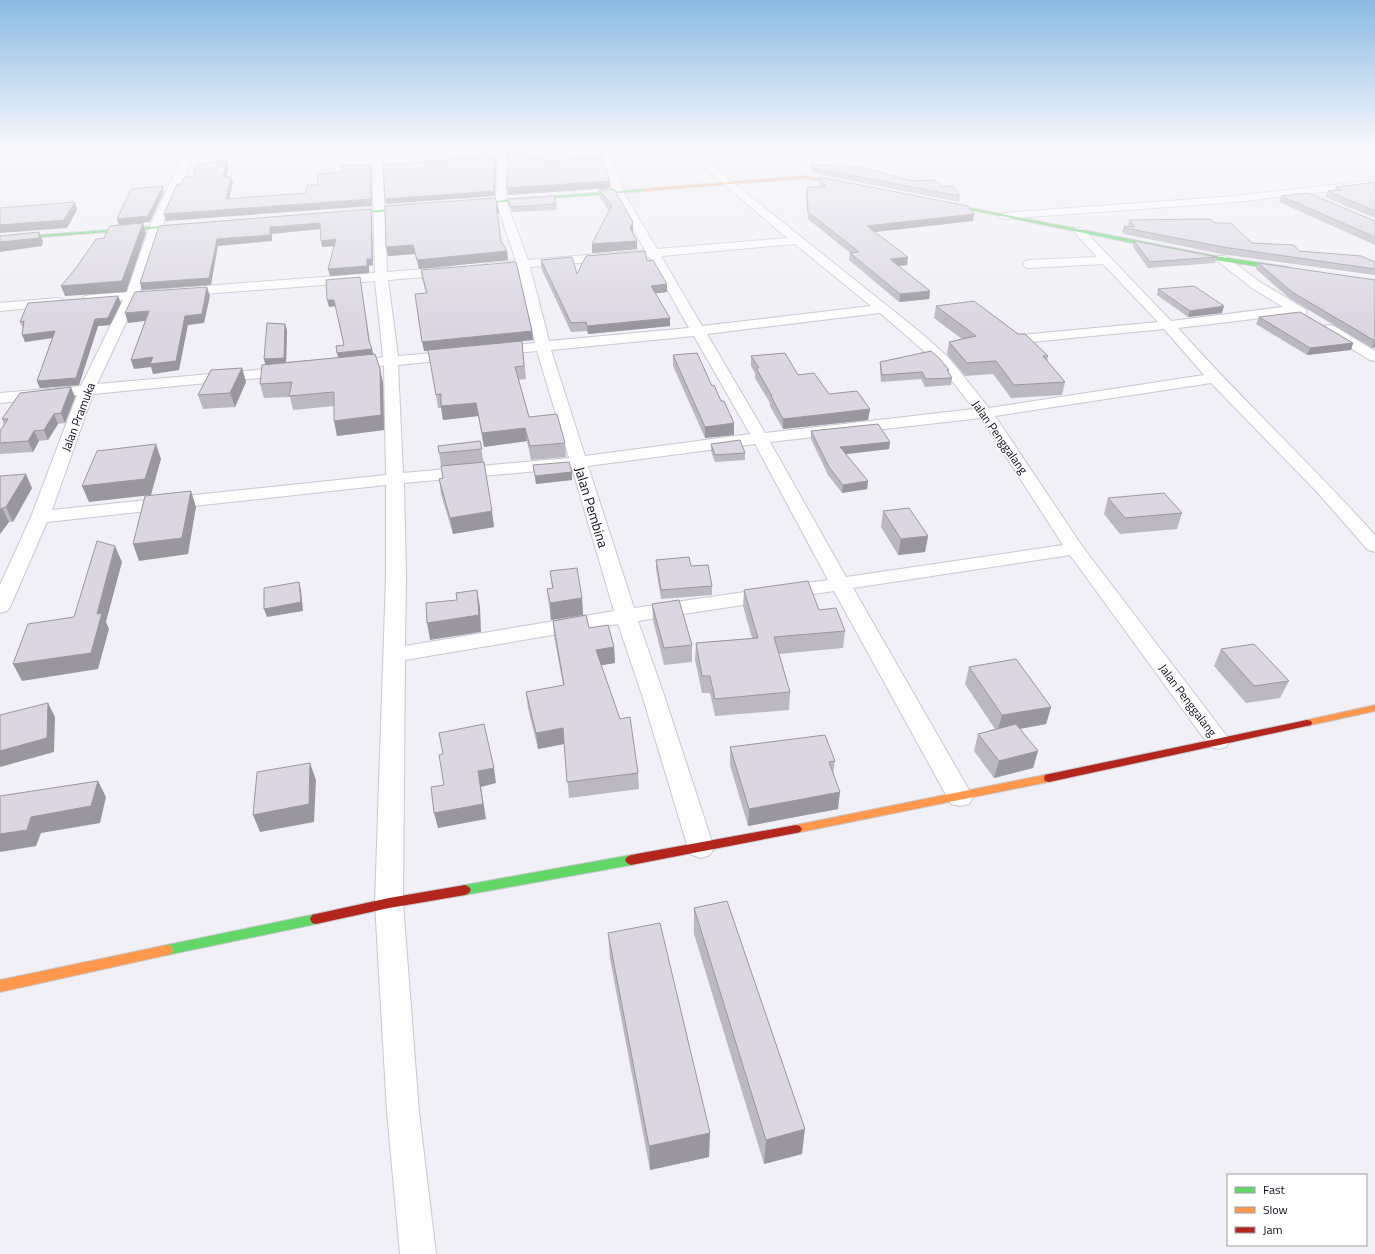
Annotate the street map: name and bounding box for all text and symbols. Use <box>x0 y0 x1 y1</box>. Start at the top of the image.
street label: Jalan Pramuka <box>56 380 100 454</box>
street label: Jalan Penggalang <box>967 396 1033 478</box>
street label: Jalan Pembina <box>570 464 614 550</box>
street label: Jalan Penggalang <box>1154 660 1222 740</box>
legend <box>1227 1174 1367 1246</box>
text: Fast <box>1263 1180 1286 1199</box>
text: Slow <box>1263 1200 1288 1219</box>
text: Jam <box>1263 1220 1283 1239</box>

